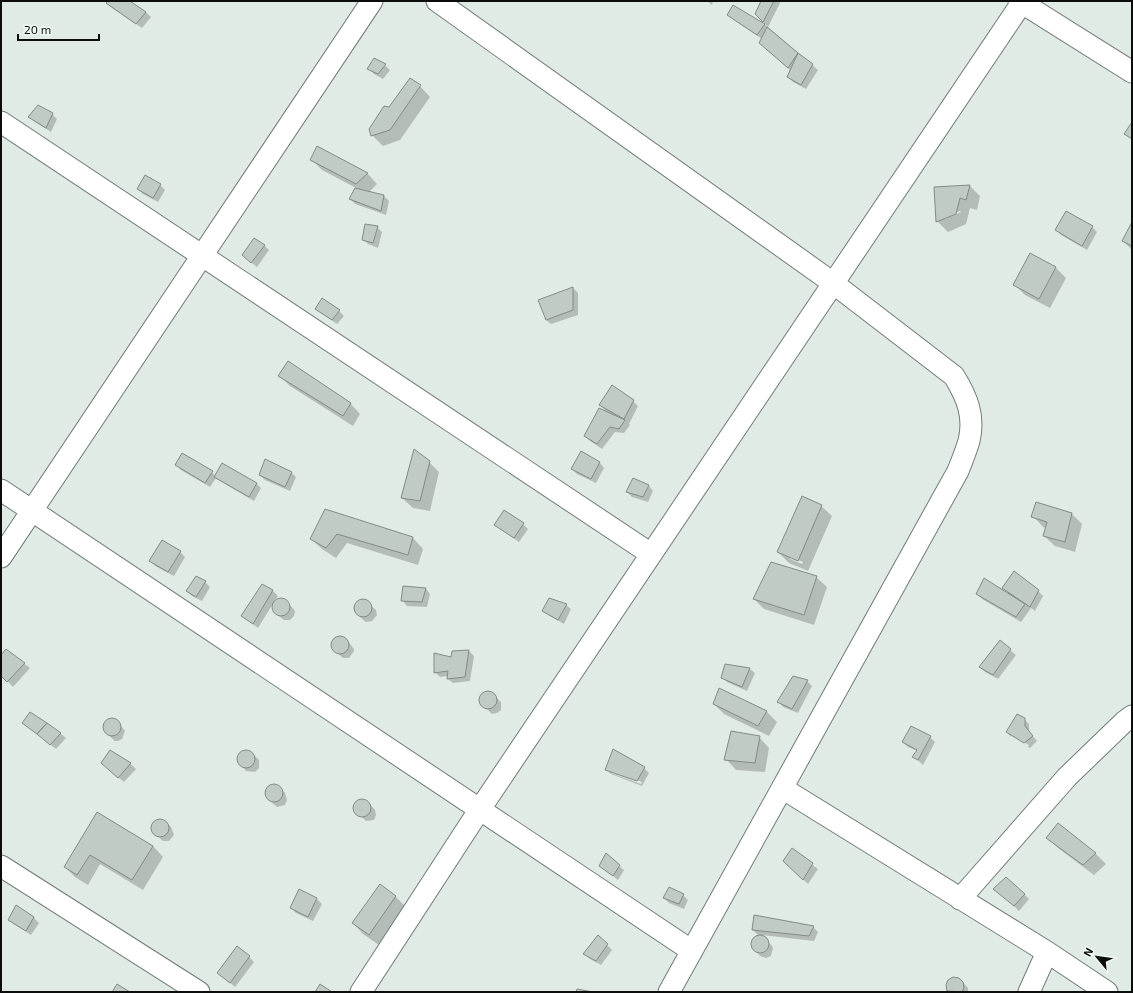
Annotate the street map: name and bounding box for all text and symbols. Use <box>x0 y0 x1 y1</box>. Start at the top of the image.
scale bar <box>18 16 99 42</box>
text: 20 m <box>24 22 51 36</box>
north arrow <box>1077 937 1117 977</box>
text: N <box>1080 945 1095 959</box>

